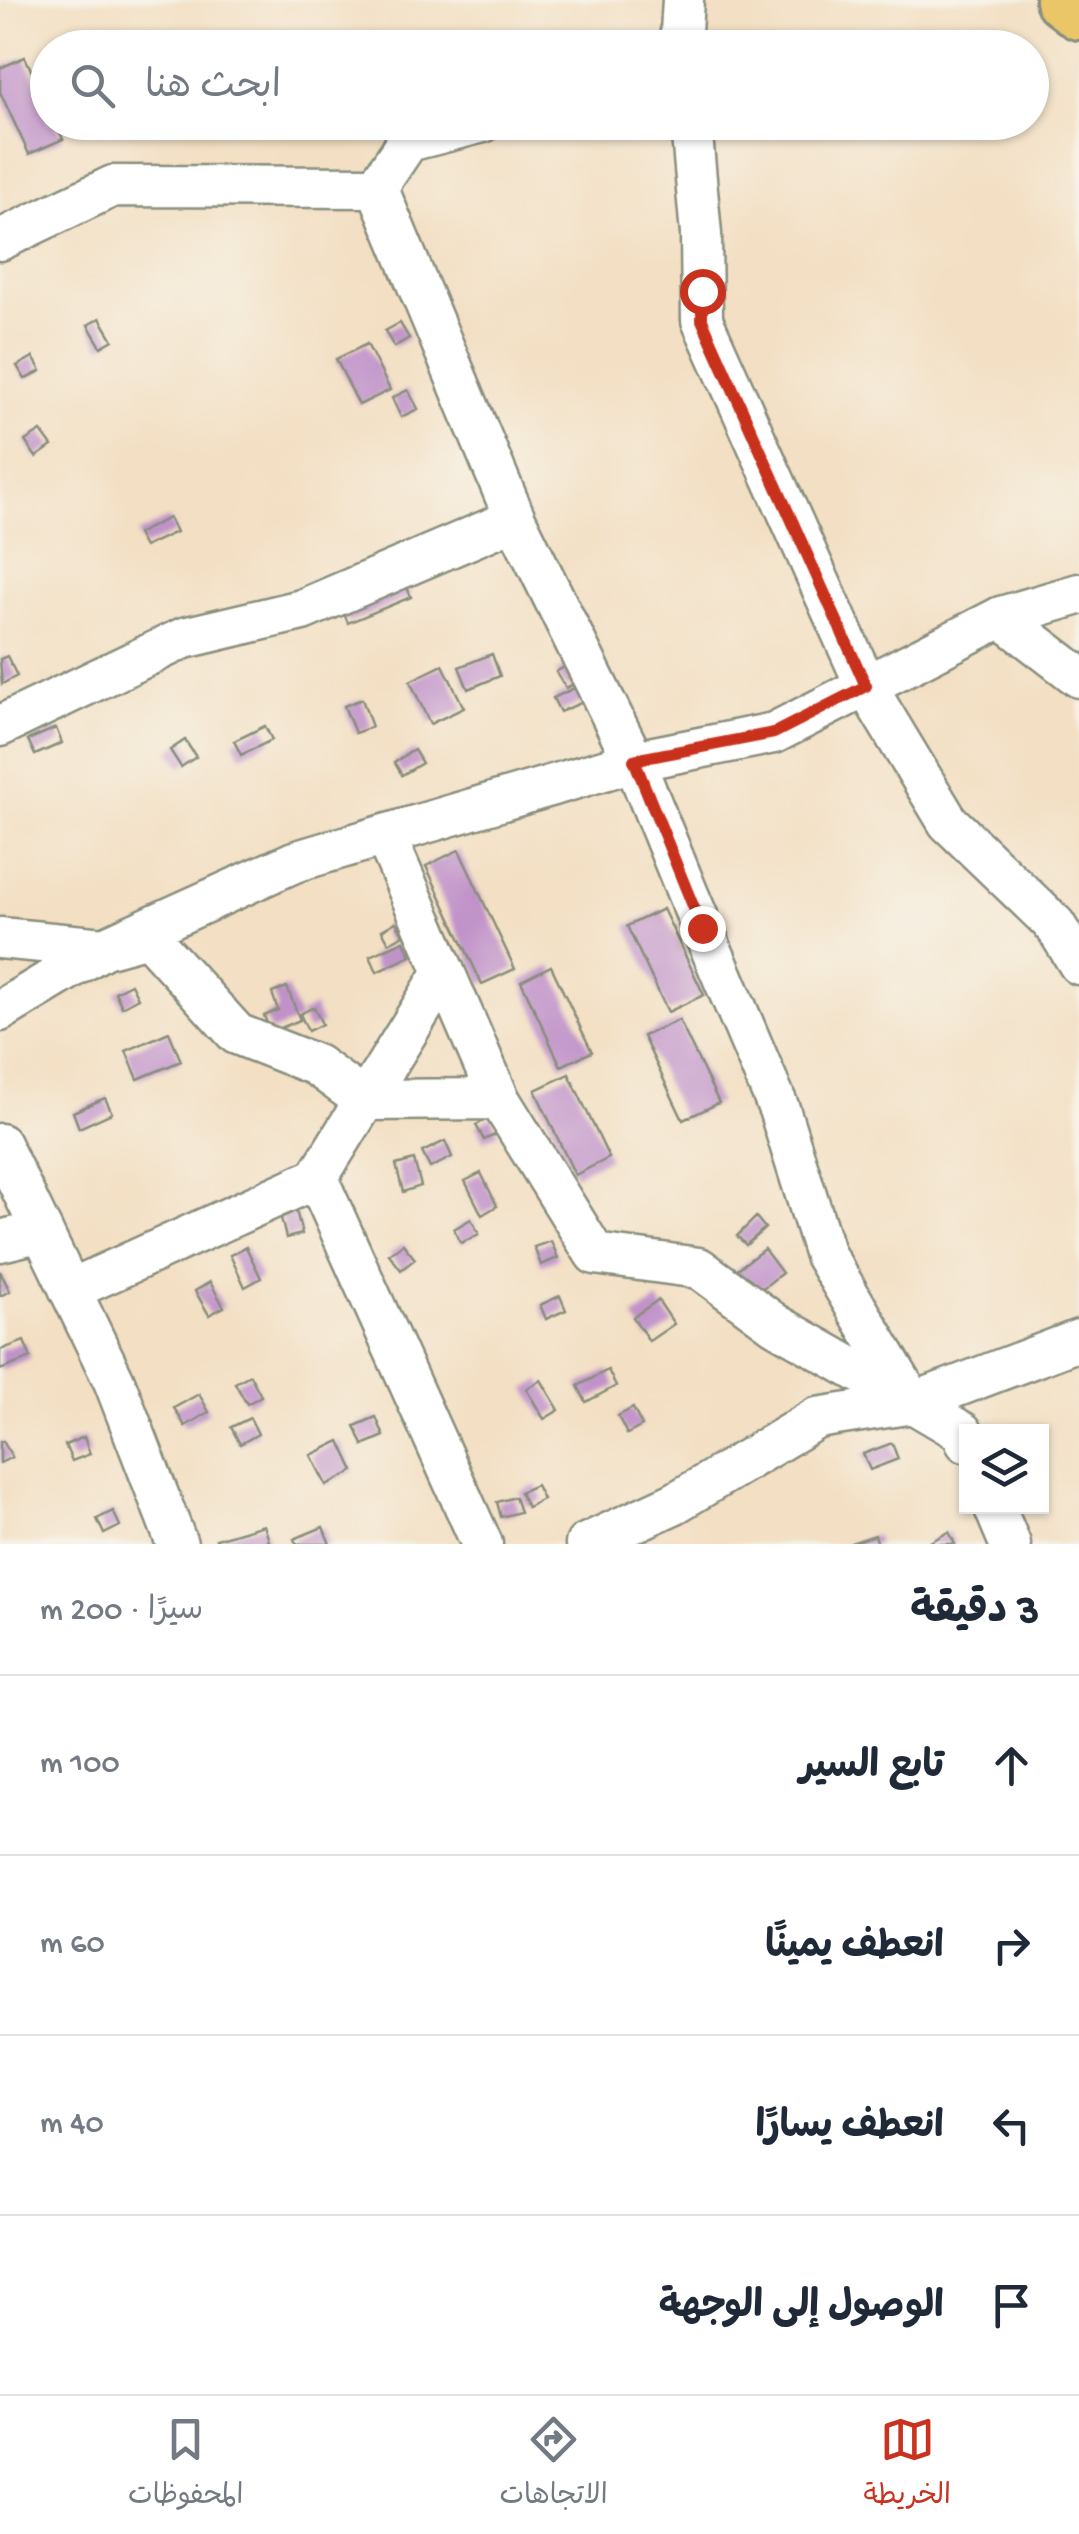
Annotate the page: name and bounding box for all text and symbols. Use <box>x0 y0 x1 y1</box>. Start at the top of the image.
search box <box>30 30 1049 140</box>
icon: search <box>65 58 120 113</box>
text: ابحث هنا <box>145 67 281 111</box>
route start <box>680 269 726 315</box>
route end <box>680 906 726 952</box>
map controls <box>959 1424 1049 1514</box>
button: layers <box>959 1424 1049 1514</box>
text: 3 دقيقة <box>910 1589 1039 1638</box>
text: سيرًا · 200 m <box>40 1593 203 1631</box>
icon: ahead <box>984 1738 1039 1793</box>
text: 100 m <box>40 1746 120 1784</box>
text: تابع السير <box>800 1747 944 1791</box>
icon: right <box>984 1918 1039 1973</box>
text: 60 m <box>40 1926 105 1964</box>
text: انعطف يمينًا <box>765 1927 944 1971</box>
icon: left <box>984 2098 1039 2153</box>
text: 40 m <box>40 2106 104 2144</box>
text: انعطف يسارًا <box>755 2107 944 2151</box>
icon: arrive <box>984 2278 1039 2333</box>
text: الوصول إلى الوجهة <box>659 2287 944 2331</box>
tab: المحفوظات <box>128 2412 243 2518</box>
tab: الاتجاهات <box>499 2412 608 2518</box>
tab: الخريطة <box>864 2412 951 2518</box>

